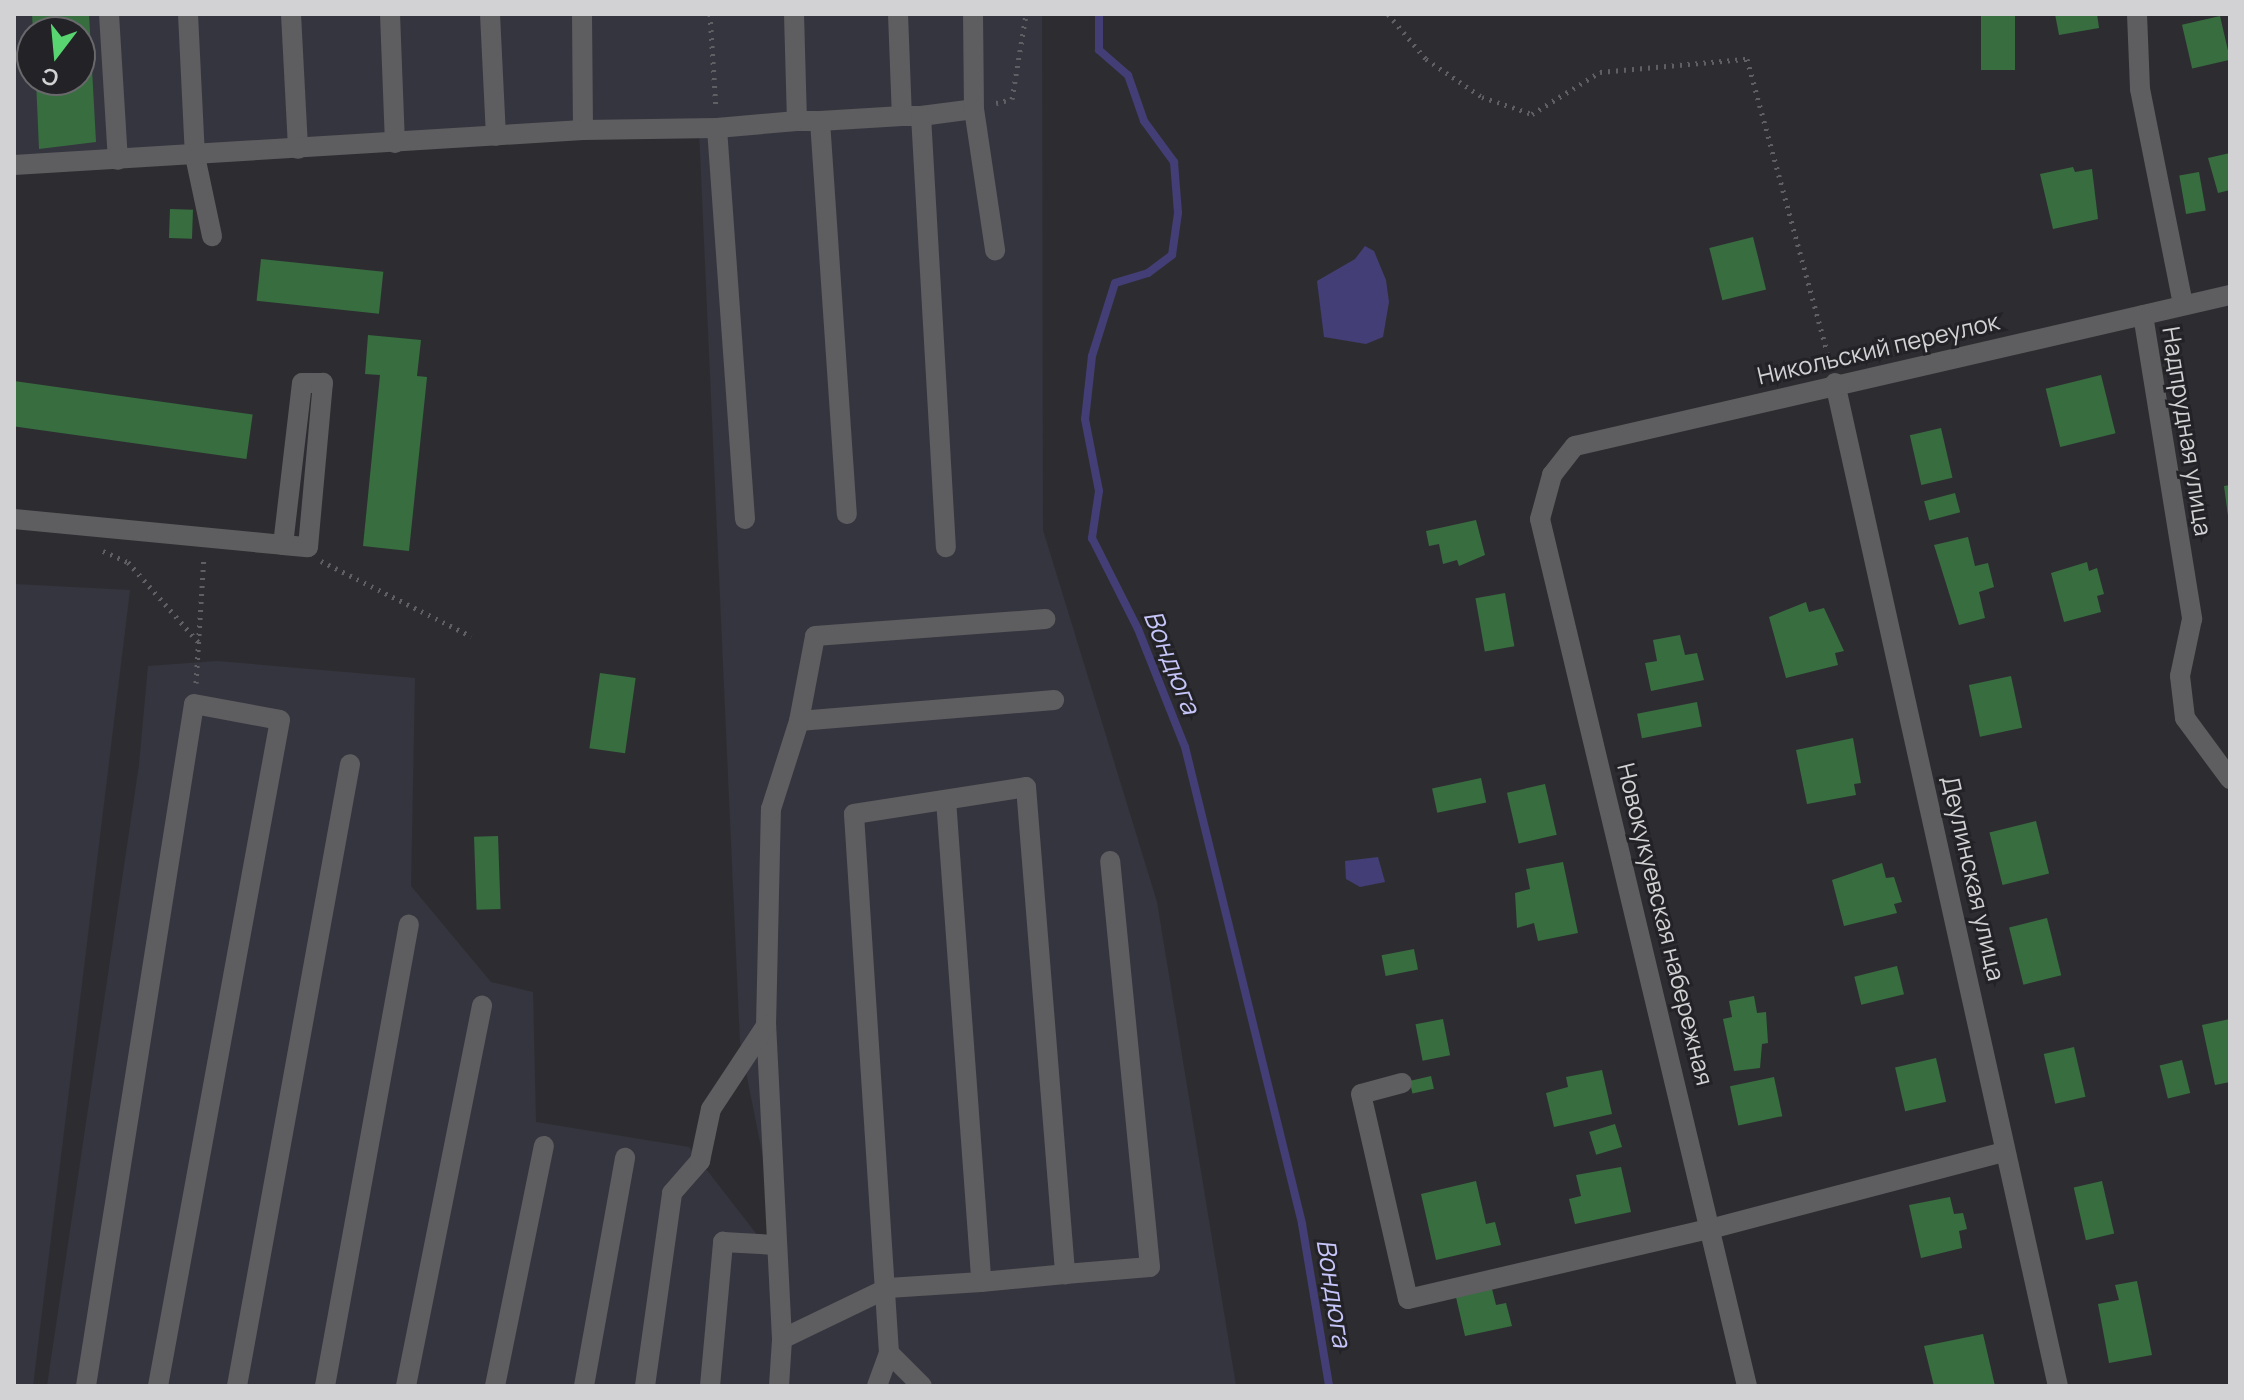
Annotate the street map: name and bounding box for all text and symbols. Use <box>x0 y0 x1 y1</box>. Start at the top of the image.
north arrow <box>16 16 96 96</box>
text: С <box>38 60 62 94</box>
street label: Никольский переулок <box>1754 306 2002 390</box>
street label: Надпрудная улица <box>2157 324 2219 538</box>
water label: Вондюга <box>1137 606 1207 718</box>
street label: Новокукуевская набережная <box>1612 760 1720 1088</box>
street label: Деулинская улица <box>1936 773 2012 983</box>
water label: Вондюга <box>1310 1237 1358 1349</box>

